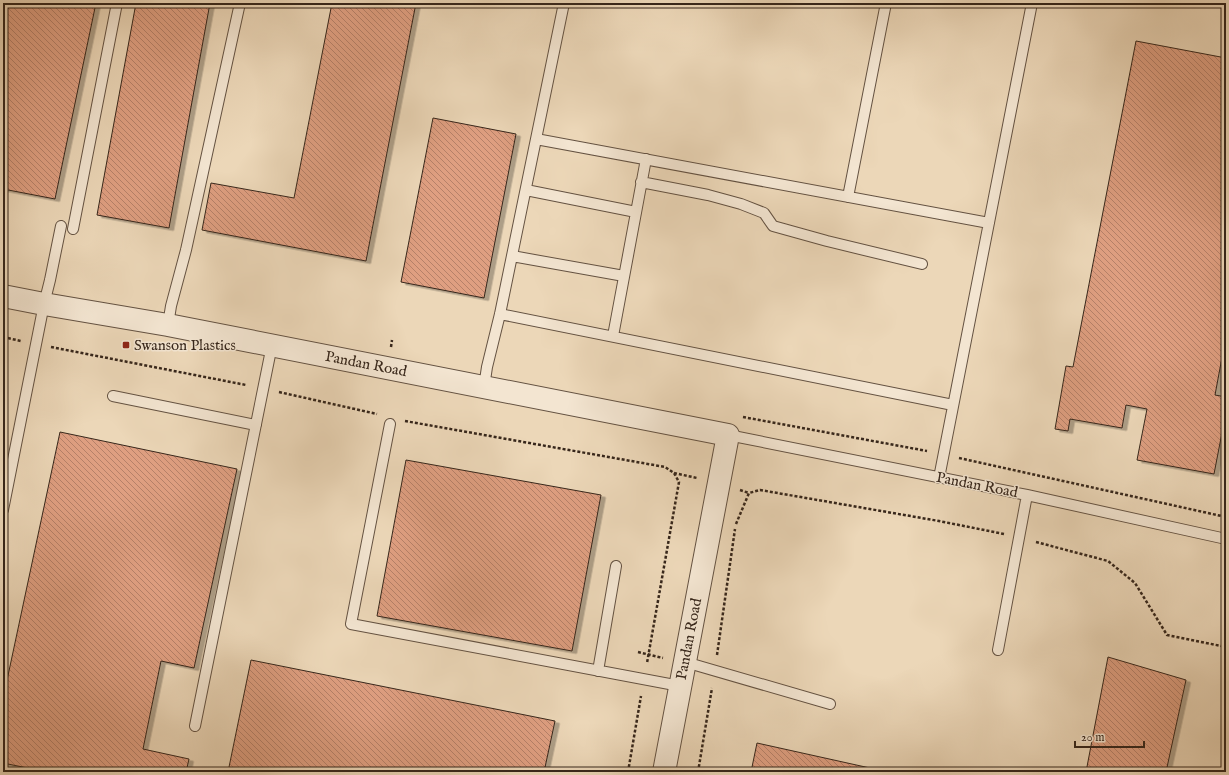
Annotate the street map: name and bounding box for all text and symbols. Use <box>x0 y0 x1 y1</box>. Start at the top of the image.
place label: Swanson Plastics <box>134 336 236 355</box>
marker: Swanson Plastics <box>121 340 131 350</box>
street label: Pandan Road <box>324 347 409 381</box>
street label: Pandan Road <box>935 468 1020 502</box>
street label: Pandan Road <box>672 596 706 681</box>
scale bar <box>1075 723 1144 749</box>
text: 20 m <box>1081 730 1104 745</box>

